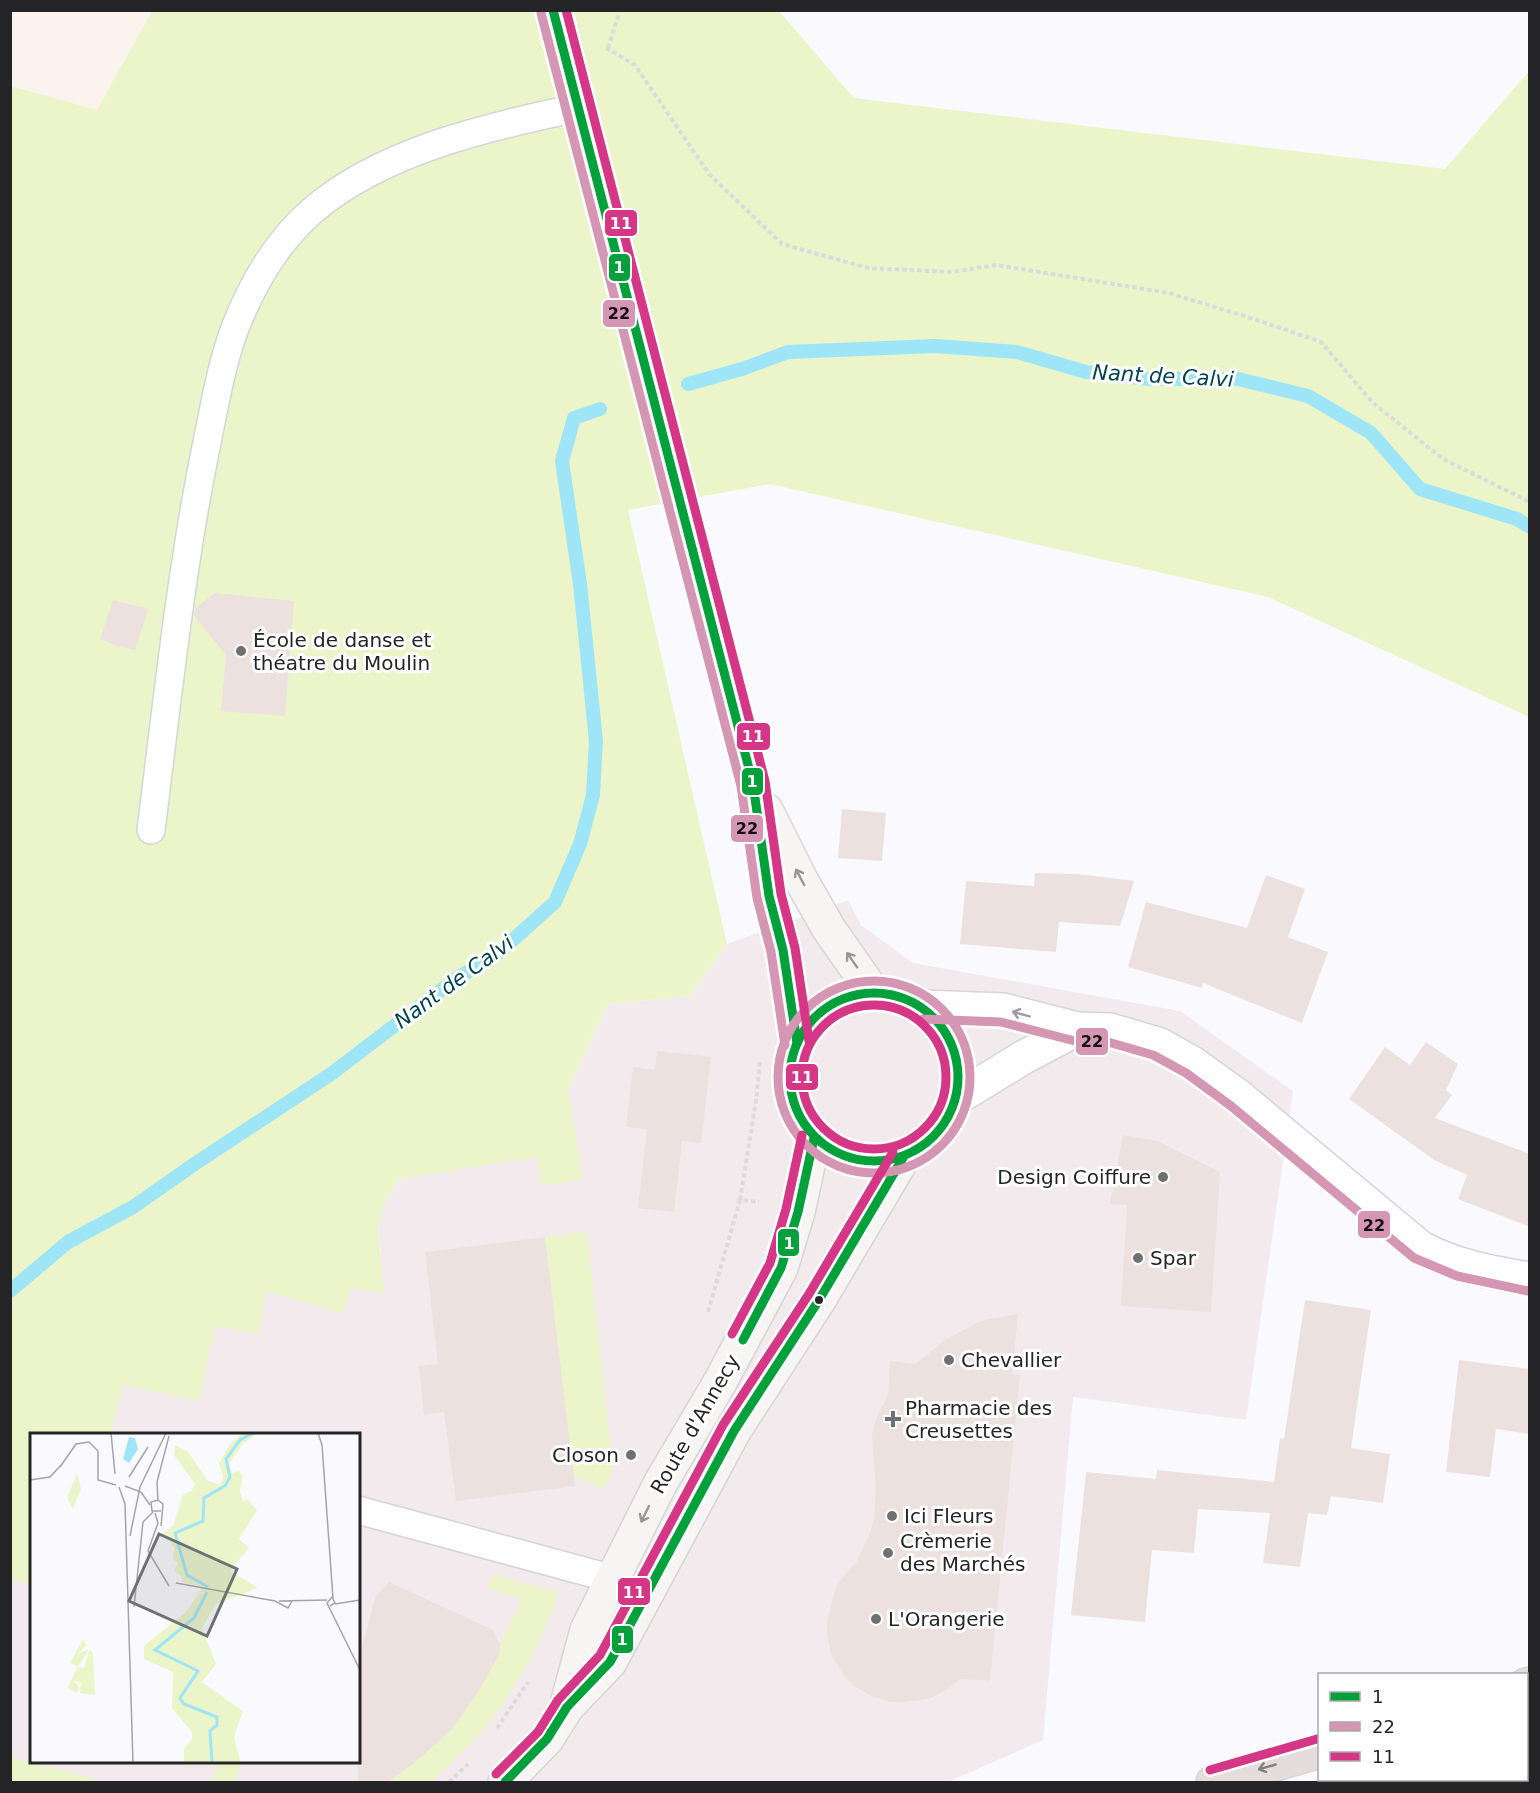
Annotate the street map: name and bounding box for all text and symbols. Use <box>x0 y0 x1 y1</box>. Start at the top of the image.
line badge: 11 <box>604 209 638 237</box>
text: 11 <box>610 214 632 233</box>
line badge: 1 <box>608 253 631 282</box>
text: 1 <box>613 258 625 277</box>
line badge: 22 <box>602 299 636 328</box>
text: 22 <box>608 304 630 323</box>
water label: Nant de Calvi <box>1092 360 1234 392</box>
place label: École de danse et théatre du Moulin <box>253 628 431 675</box>
marker: École de danse et théatre du Moulin <box>234 644 248 658</box>
line badge: 11 <box>736 722 771 751</box>
text: 11 <box>742 727 764 746</box>
line badge: 1 <box>741 767 764 796</box>
text: 1 <box>746 772 758 791</box>
line badge: 22 <box>730 814 764 843</box>
text: 22 <box>736 819 758 838</box>
one-way arrow <box>794 869 805 887</box>
water label: Nant de Calvi <box>390 931 518 1033</box>
one-way arrow <box>846 952 858 968</box>
one-way arrow <box>1011 1008 1030 1020</box>
line badge: 22 <box>1075 1027 1109 1056</box>
text: 22 <box>1081 1032 1103 1051</box>
line badge: 11 <box>785 1063 819 1091</box>
text: 11 <box>791 1068 813 1087</box>
place label: Design Coiffure <box>997 1165 1151 1189</box>
marker: Design Coiffure <box>1156 1170 1170 1184</box>
line badge: 22 <box>1357 1210 1391 1239</box>
text: 22 <box>1363 1216 1385 1235</box>
line badge: 1 <box>777 1228 800 1257</box>
text: 1 <box>783 1234 795 1253</box>
place label: Spar <box>1150 1246 1197 1270</box>
marker: Spar <box>1131 1251 1145 1265</box>
unlabelled marker <box>813 1294 825 1306</box>
place label: Chevallier <box>961 1348 1062 1372</box>
street label: Route d'Annecy <box>645 1350 745 1498</box>
marker: Chevallier <box>942 1353 956 1367</box>
place label: Pharmacie des Creusettes <box>905 1396 1052 1443</box>
marker: Pharmacie des Creusettes <box>886 1412 900 1426</box>
inset map <box>30 1433 360 1763</box>
place label: Closon <box>552 1443 619 1467</box>
marker: Closon <box>624 1448 638 1462</box>
one-way arrow <box>639 1504 651 1522</box>
place label: Ici Fleurs <box>904 1504 994 1528</box>
marker: Ici Fleurs <box>885 1509 899 1523</box>
place label: Crèmerie des Marchés <box>900 1529 1025 1576</box>
marker: Crèmerie des Marchés <box>881 1546 895 1560</box>
line badge: 11 <box>617 1577 651 1606</box>
text: 11 <box>623 1583 645 1602</box>
place label: L'Orangerie <box>888 1607 1005 1631</box>
marker: L'Orangerie <box>869 1612 883 1626</box>
line badge: 1 <box>611 1625 634 1654</box>
text: 1 <box>616 1630 628 1649</box>
legend <box>1318 1673 1528 1781</box>
text: 1 <box>1372 1686 1383 1707</box>
text: 22 <box>1372 1716 1395 1737</box>
text: 11 <box>1372 1746 1395 1767</box>
one-way arrow <box>1257 1762 1276 1773</box>

